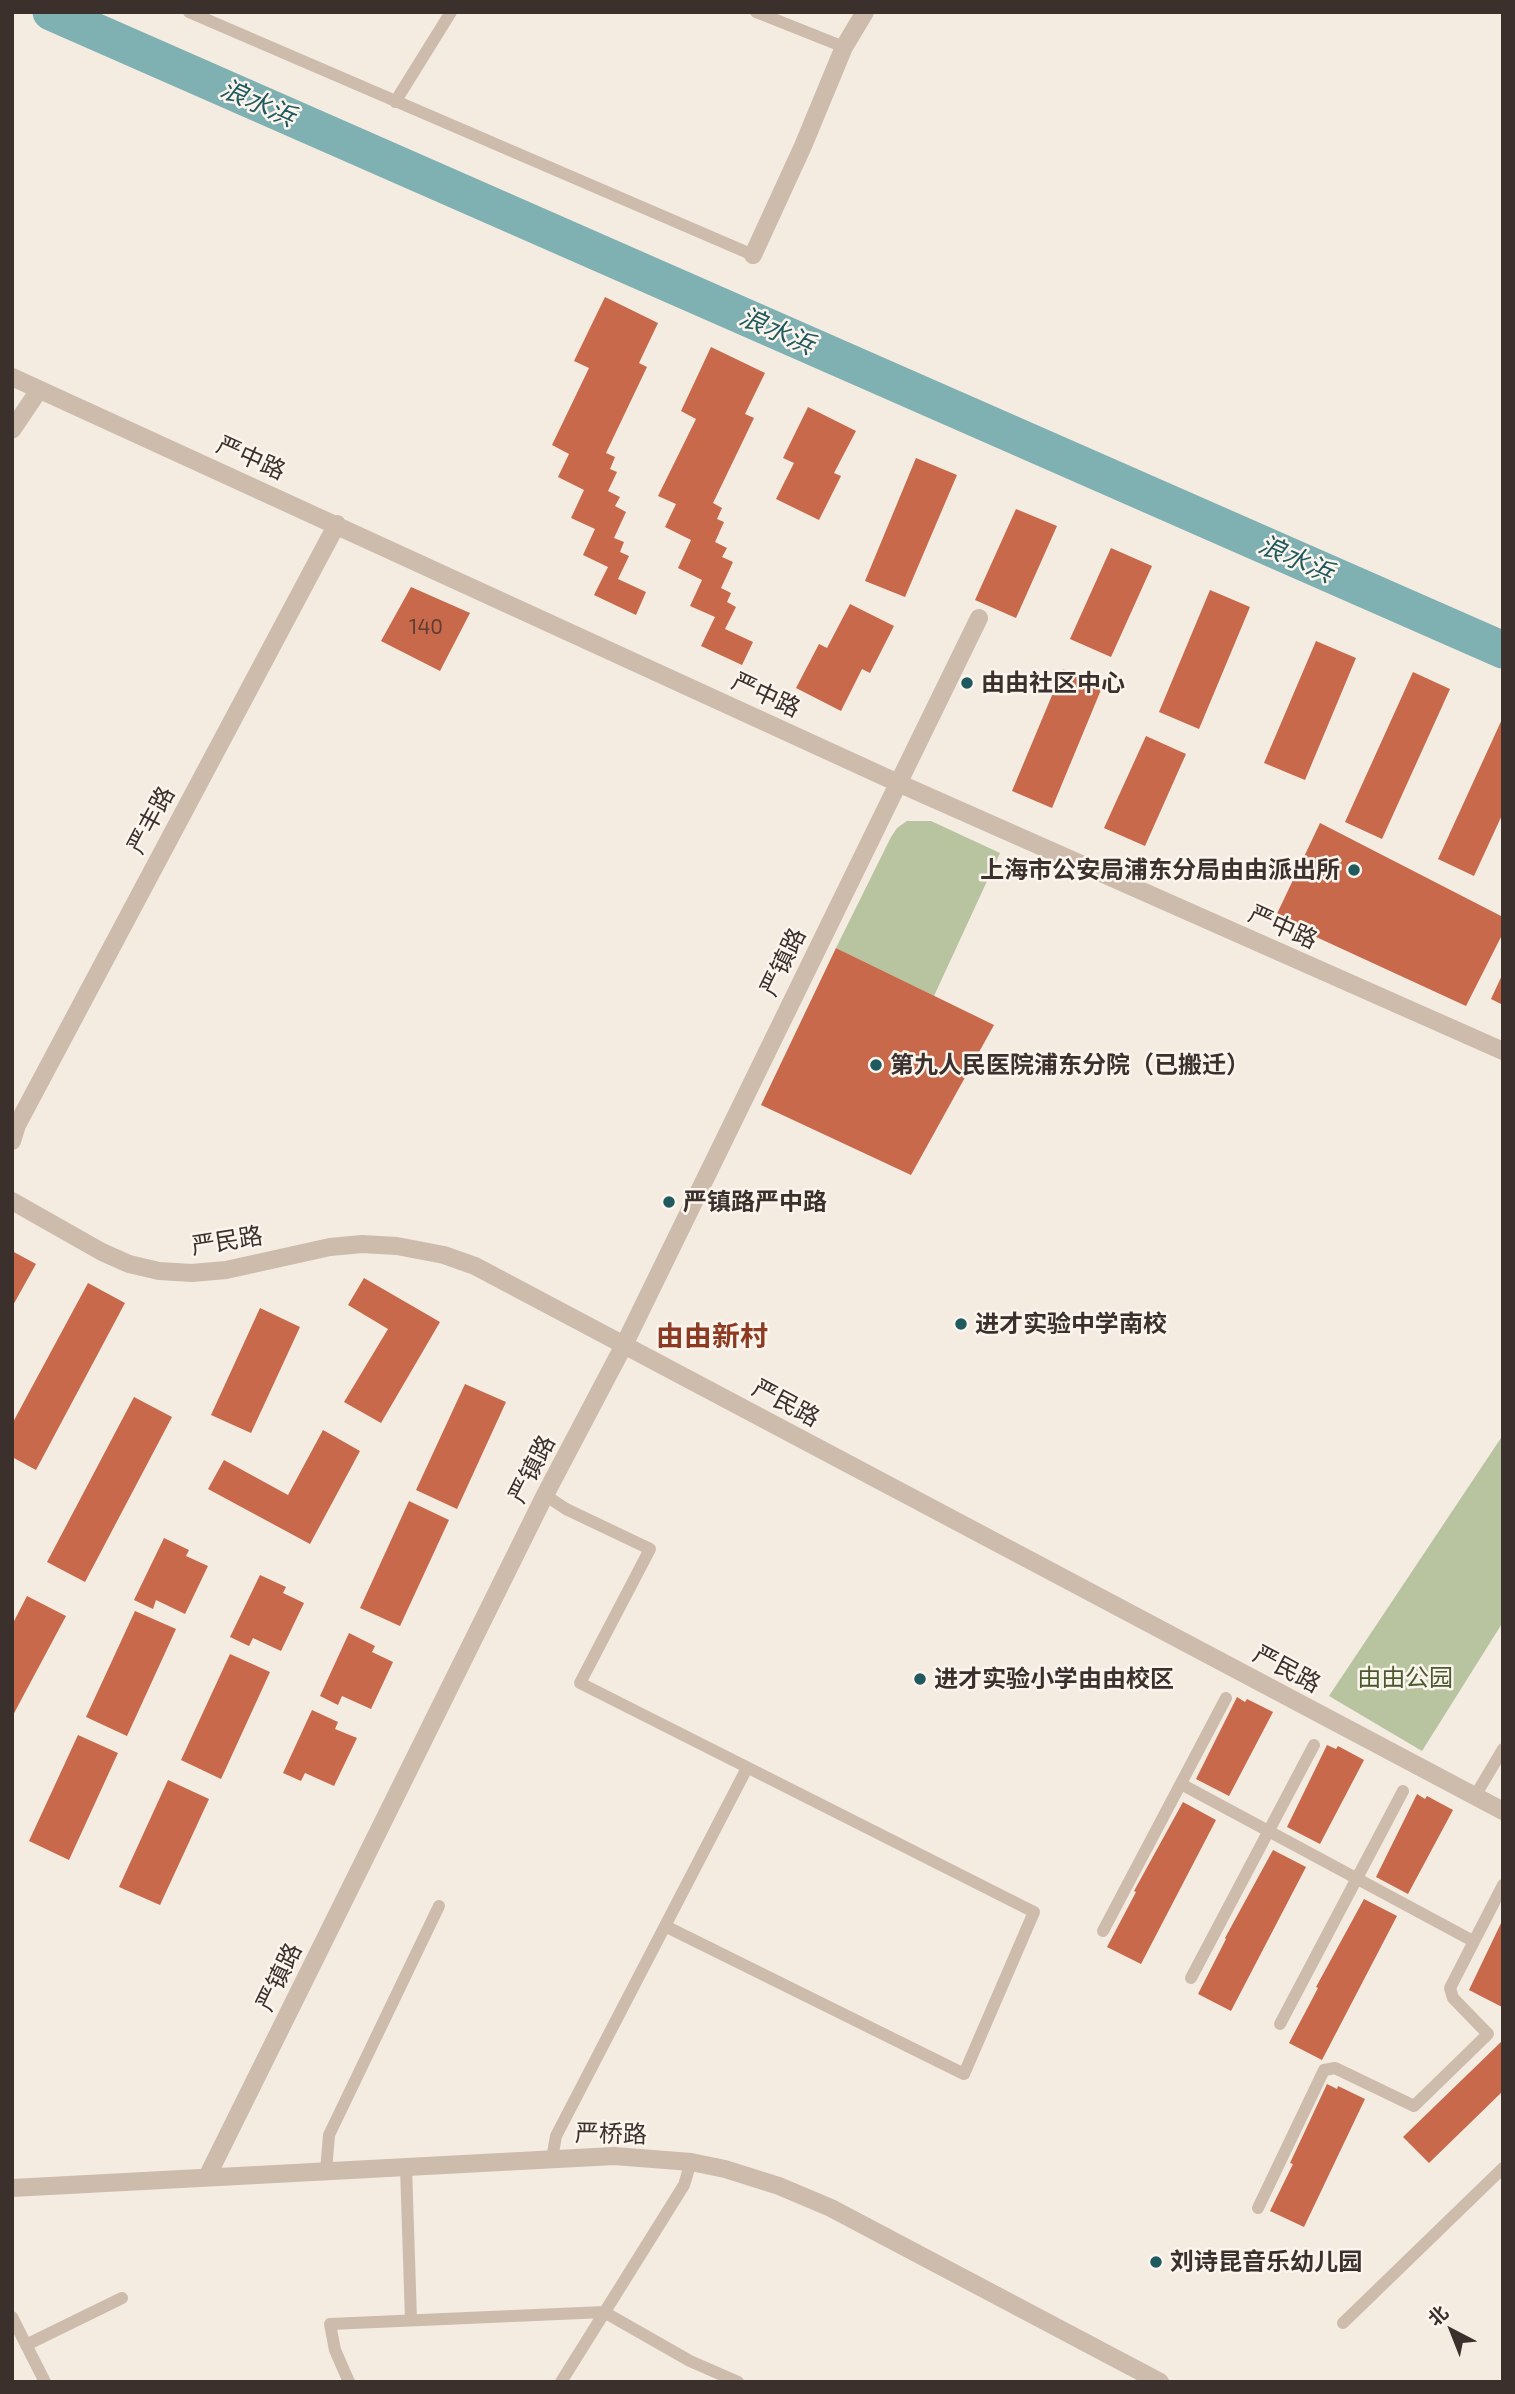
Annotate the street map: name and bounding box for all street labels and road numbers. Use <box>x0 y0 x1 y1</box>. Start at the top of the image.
street label: 严中路 <box>212 430 290 486</box>
street label: 严中路 <box>727 667 805 723</box>
street label: 严丰路 <box>121 781 181 859</box>
street label: 严中路 <box>1244 899 1322 955</box>
street label: 严镇路 <box>754 923 812 1001</box>
street label: 严民路 <box>189 1221 265 1261</box>
street label: 严民路 <box>747 1373 825 1433</box>
street label: 严镇路 <box>503 1430 561 1508</box>
street label: 严民路 <box>1248 1639 1326 1699</box>
street label: 严镇路 <box>250 1938 308 2016</box>
street label: 严桥路 <box>575 2119 647 2149</box>

